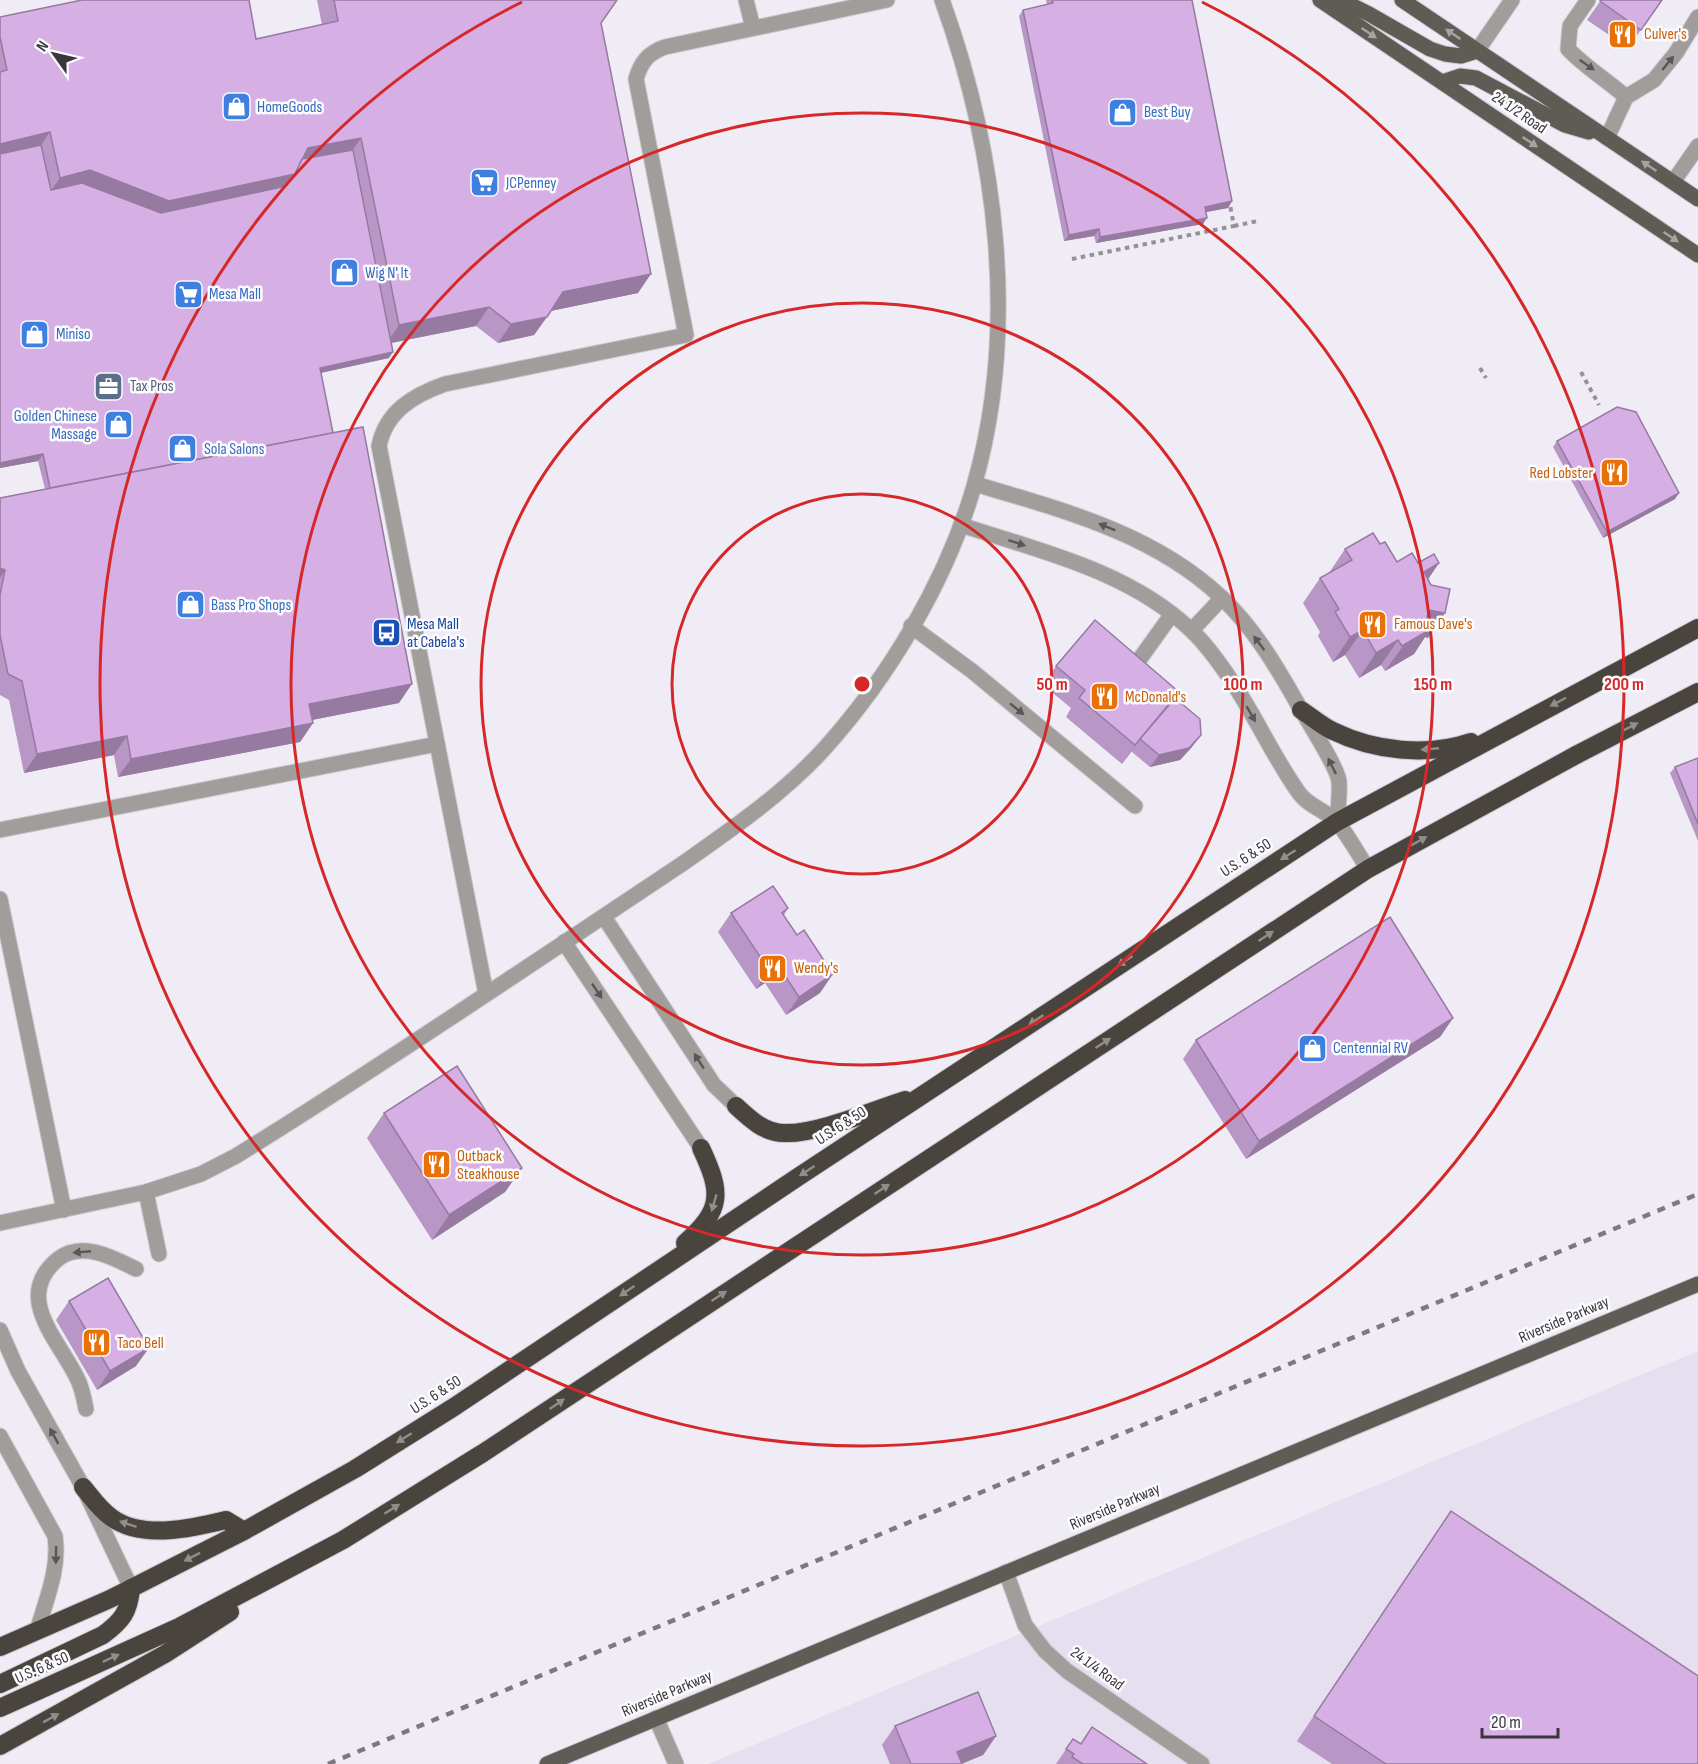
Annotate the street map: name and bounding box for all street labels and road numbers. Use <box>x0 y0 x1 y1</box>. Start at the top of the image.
street label: 24 1/2 Road <box>1488 88 1550 138</box>
street label: U.S. 6 & 50 <box>1217 835 1275 881</box>
street label: U.S. 6 & 50 <box>812 1103 870 1149</box>
street label: Riverside Parkway <box>1516 1292 1612 1348</box>
street label: U.S. 6 & 50 <box>407 1372 465 1418</box>
street label: Riverside Parkway <box>1067 1479 1163 1535</box>
street label: 24 1/4 Road <box>1067 1643 1127 1695</box>
street label: U.S. 6 & 50 <box>12 1648 72 1688</box>
street label: Riverside Parkway <box>619 1666 715 1722</box>

